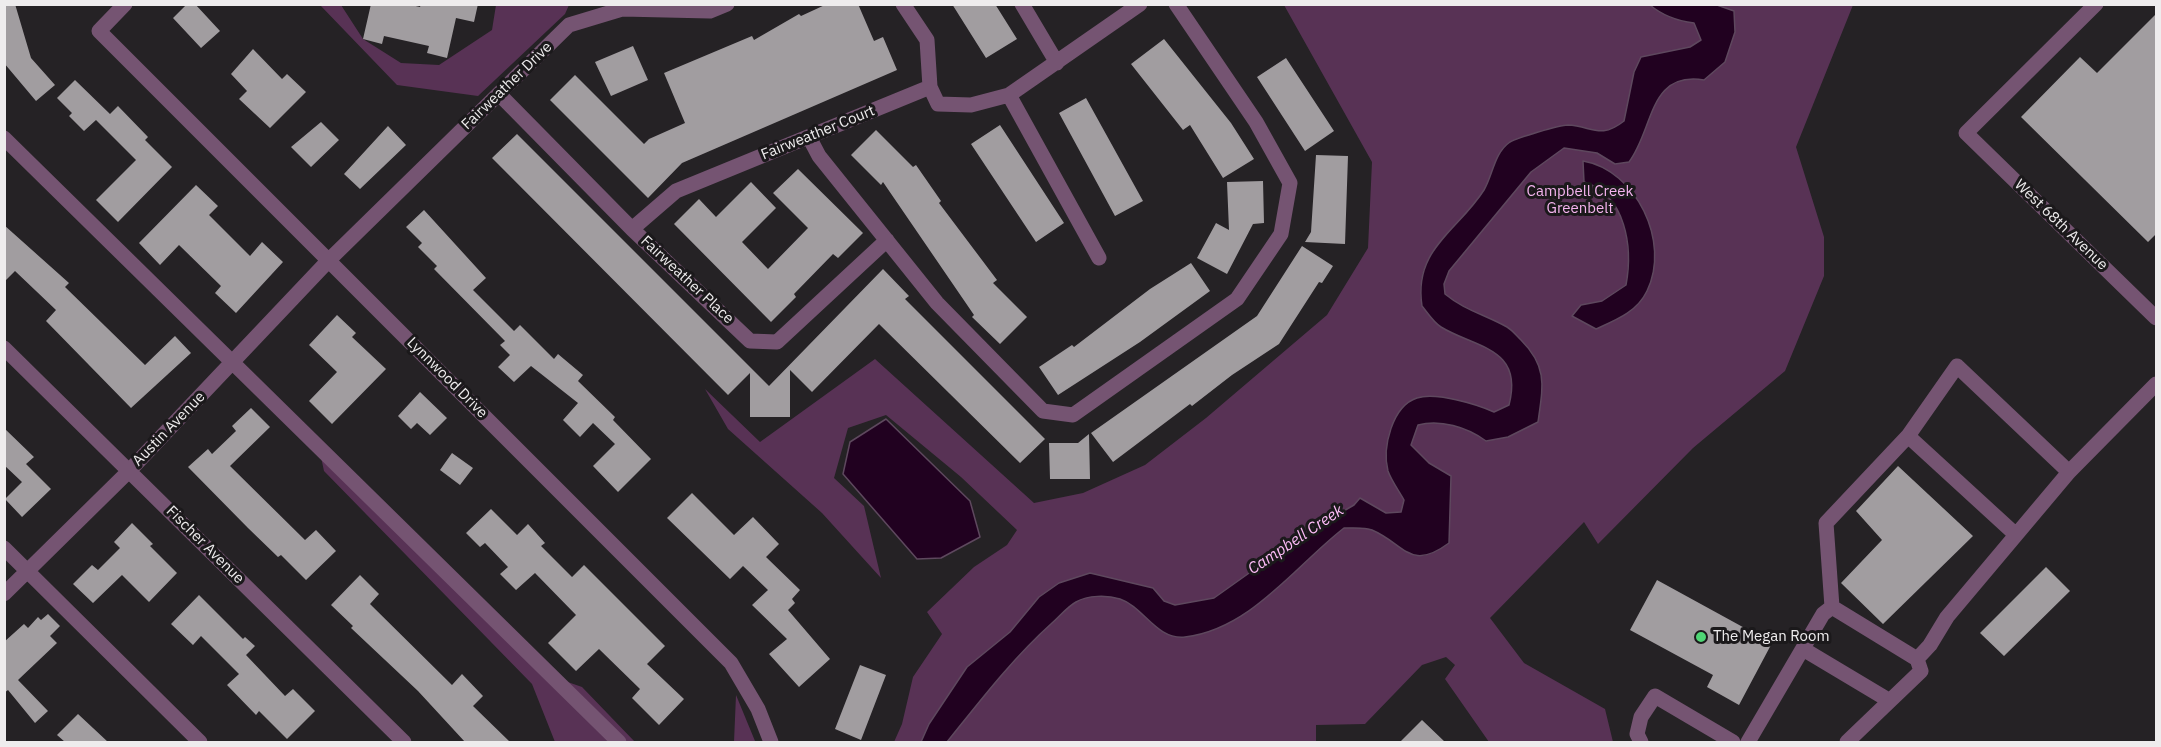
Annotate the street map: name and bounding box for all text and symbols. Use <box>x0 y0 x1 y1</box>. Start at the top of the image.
street label: Fairweather Drive <box>458 38 556 134</box>
street label: Fairweather Court <box>759 102 877 164</box>
street label: West 68th Avenue <box>2011 176 2111 274</box>
park label: Campbell Creek Greenbelt <box>1527 183 1633 218</box>
street label: Fairweather Place <box>637 232 737 328</box>
street label: Lynnwood Drive <box>403 334 491 422</box>
street label: Austin Avenue <box>129 388 209 470</box>
water label: Campbell Creek <box>1245 501 1347 579</box>
street label: Fischer Avenue <box>162 502 248 588</box>
place label: The Megan Room <box>1713 628 1830 646</box>
marker: The Megan Room <box>1694 630 1708 644</box>

